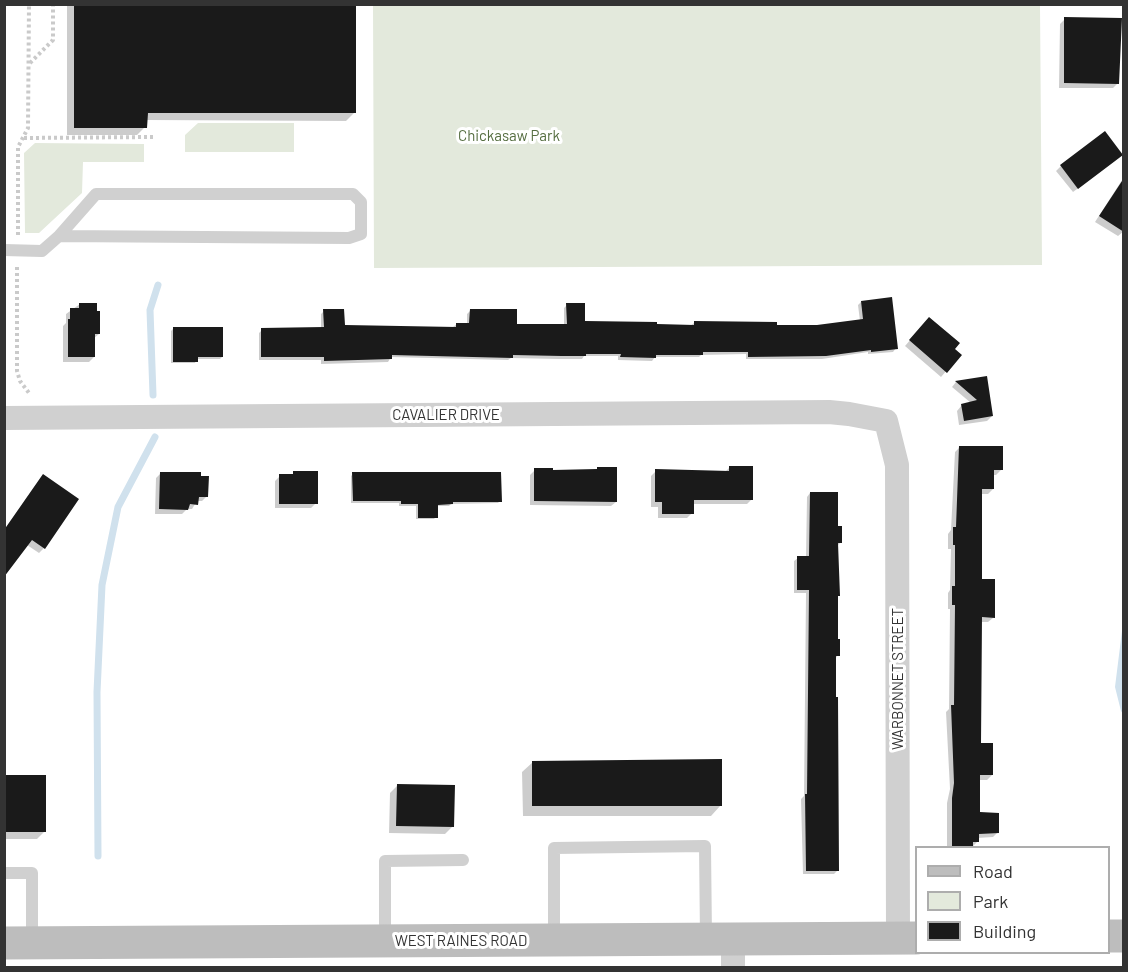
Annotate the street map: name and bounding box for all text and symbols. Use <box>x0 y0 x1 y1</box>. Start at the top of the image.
park label: Chickasaw Park <box>458 127 560 145</box>
street label: CAVALIER DRIVE <box>392 406 500 424</box>
street label: WARBONNET STREET <box>889 608 907 750</box>
legend <box>915 846 1110 954</box>
text: Road <box>973 860 1013 882</box>
text: Park <box>973 890 1008 912</box>
text: Building <box>973 920 1036 942</box>
street label: WEST RAINES ROAD <box>395 932 527 950</box>

